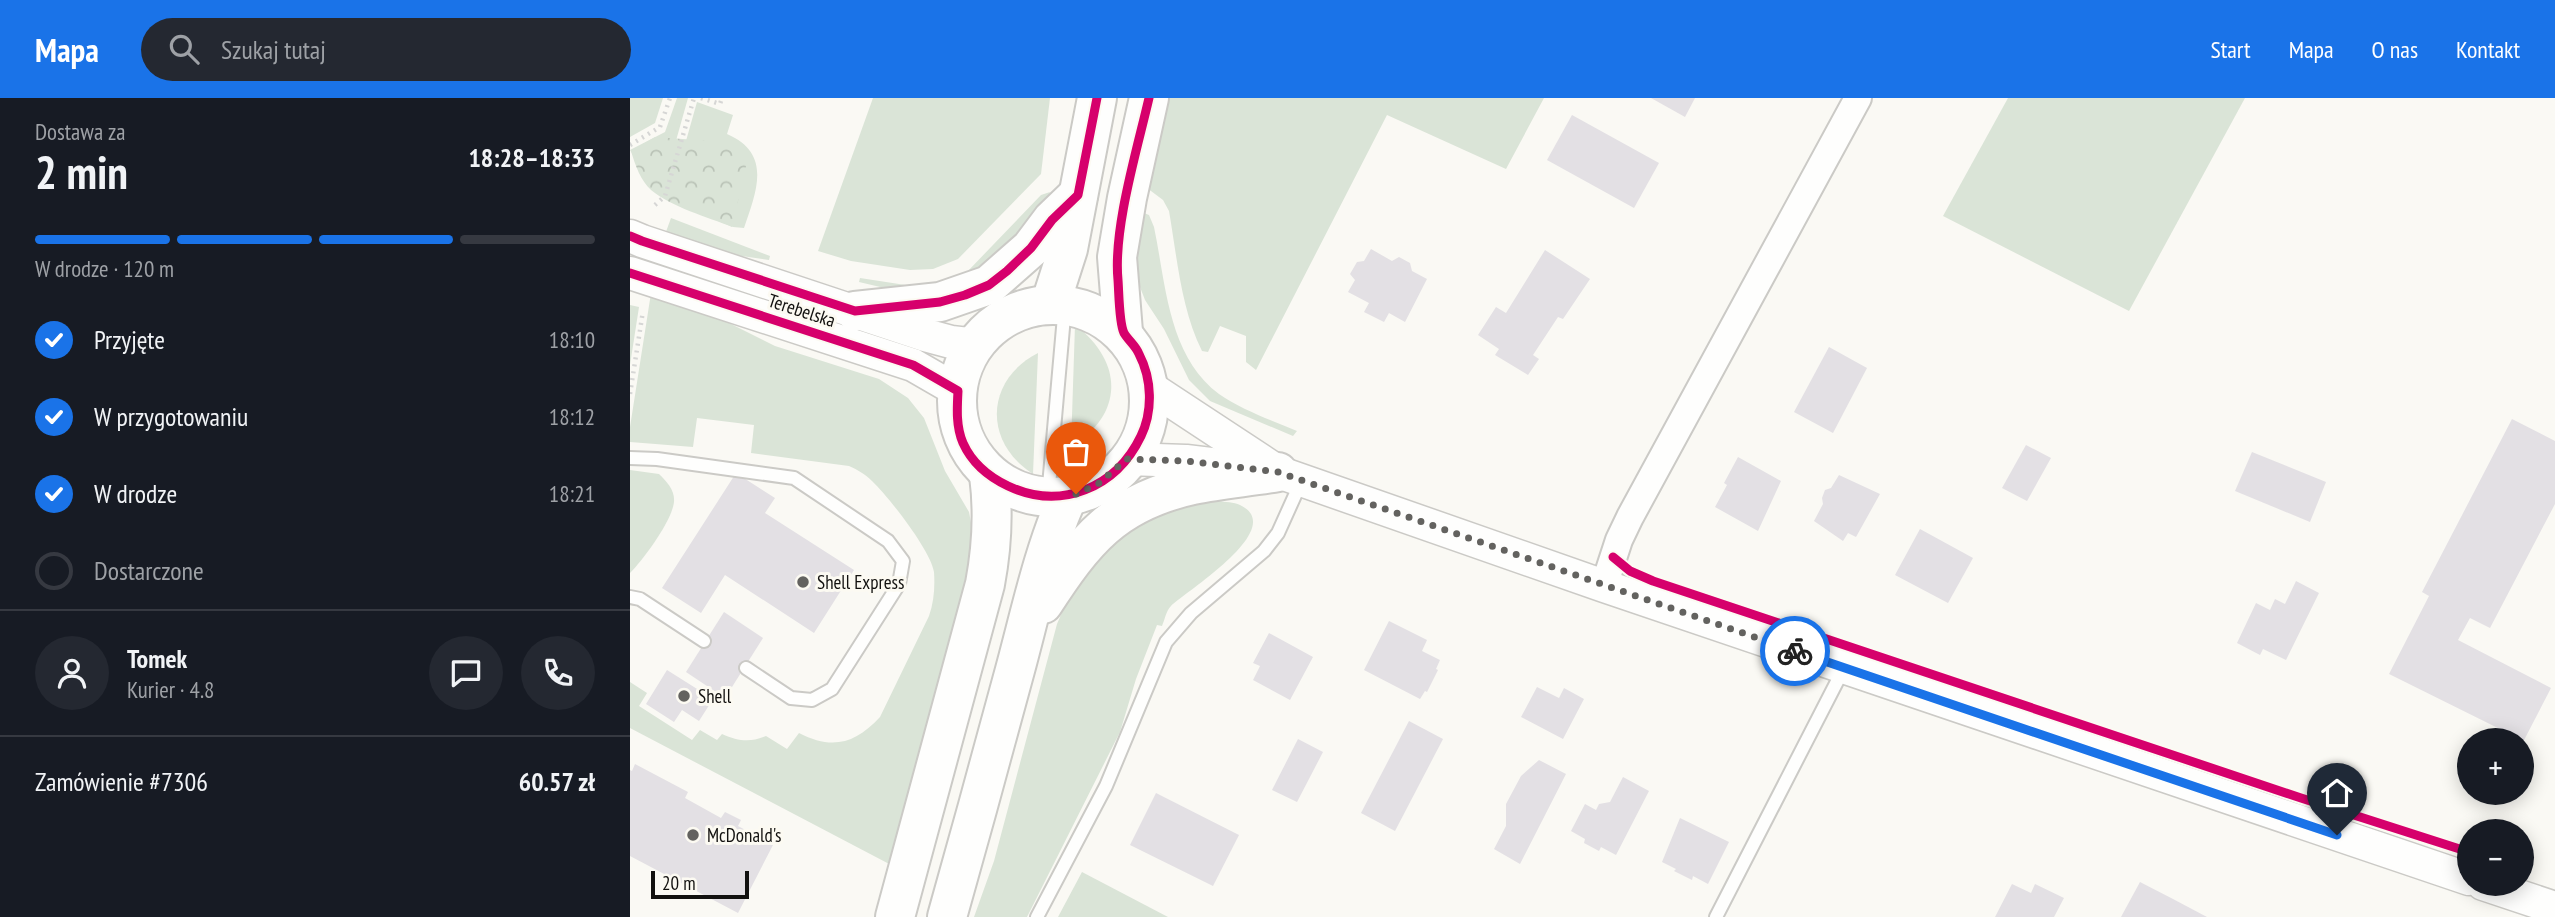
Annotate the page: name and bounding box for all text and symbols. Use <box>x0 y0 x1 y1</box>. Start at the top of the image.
search box <box>141 18 631 81</box>
text: Mapa <box>35 28 99 71</box>
icon: search <box>165 30 203 68</box>
text: Szukaj tutaj <box>221 33 326 66</box>
text: Start <box>2210 34 2251 65</box>
text: Mapa <box>2289 34 2334 65</box>
text: O nas <box>2372 34 2418 65</box>
text: Kontakt <box>2456 34 2520 65</box>
text: Dostawa za <box>35 117 125 146</box>
text: 18:28–18:33 <box>468 141 595 174</box>
text: 2 min <box>35 142 128 202</box>
text: W drodze · 120 m <box>35 254 174 283</box>
street label: Terebelska <box>765 288 839 332</box>
icon: check <box>35 321 73 359</box>
text: Przyjęte <box>94 323 165 356</box>
text: 18:10 <box>549 325 595 354</box>
icon: check <box>35 398 73 436</box>
text: W przygotowaniu <box>94 400 248 433</box>
text: 18:12 <box>549 402 595 431</box>
pin <box>1046 422 1106 494</box>
icon: bag <box>1057 433 1095 471</box>
icon: check <box>35 475 73 513</box>
text: W drodze <box>94 477 177 510</box>
text: 18:21 <box>549 479 595 508</box>
text: Dostarczone <box>94 554 204 587</box>
place label: Shell Express <box>817 570 904 594</box>
marker: Shell Express <box>795 574 811 590</box>
courier <box>1760 616 1830 686</box>
icon: bike <box>1776 632 1814 670</box>
button: person <box>35 636 109 710</box>
button: chat <box>429 636 503 710</box>
button: phone <box>521 636 595 710</box>
text: Tomek <box>127 642 187 675</box>
text: Kurier · 4.8 <box>127 675 214 704</box>
place label: Shell <box>698 684 732 708</box>
marker: Shell <box>676 688 692 704</box>
map controls <box>2457 728 2534 896</box>
button: + <box>2457 728 2534 805</box>
pin <box>2307 763 2367 835</box>
text: Zamówienie #7306 <box>35 765 208 798</box>
text: 60.57 zł <box>519 765 595 798</box>
icon: home <box>2318 774 2356 812</box>
button: − <box>2457 819 2534 896</box>
place label: McDonald's <box>707 823 782 847</box>
marker: McDonald's <box>685 827 701 843</box>
scale bar <box>651 868 749 900</box>
text: 20 m <box>662 871 696 895</box>

